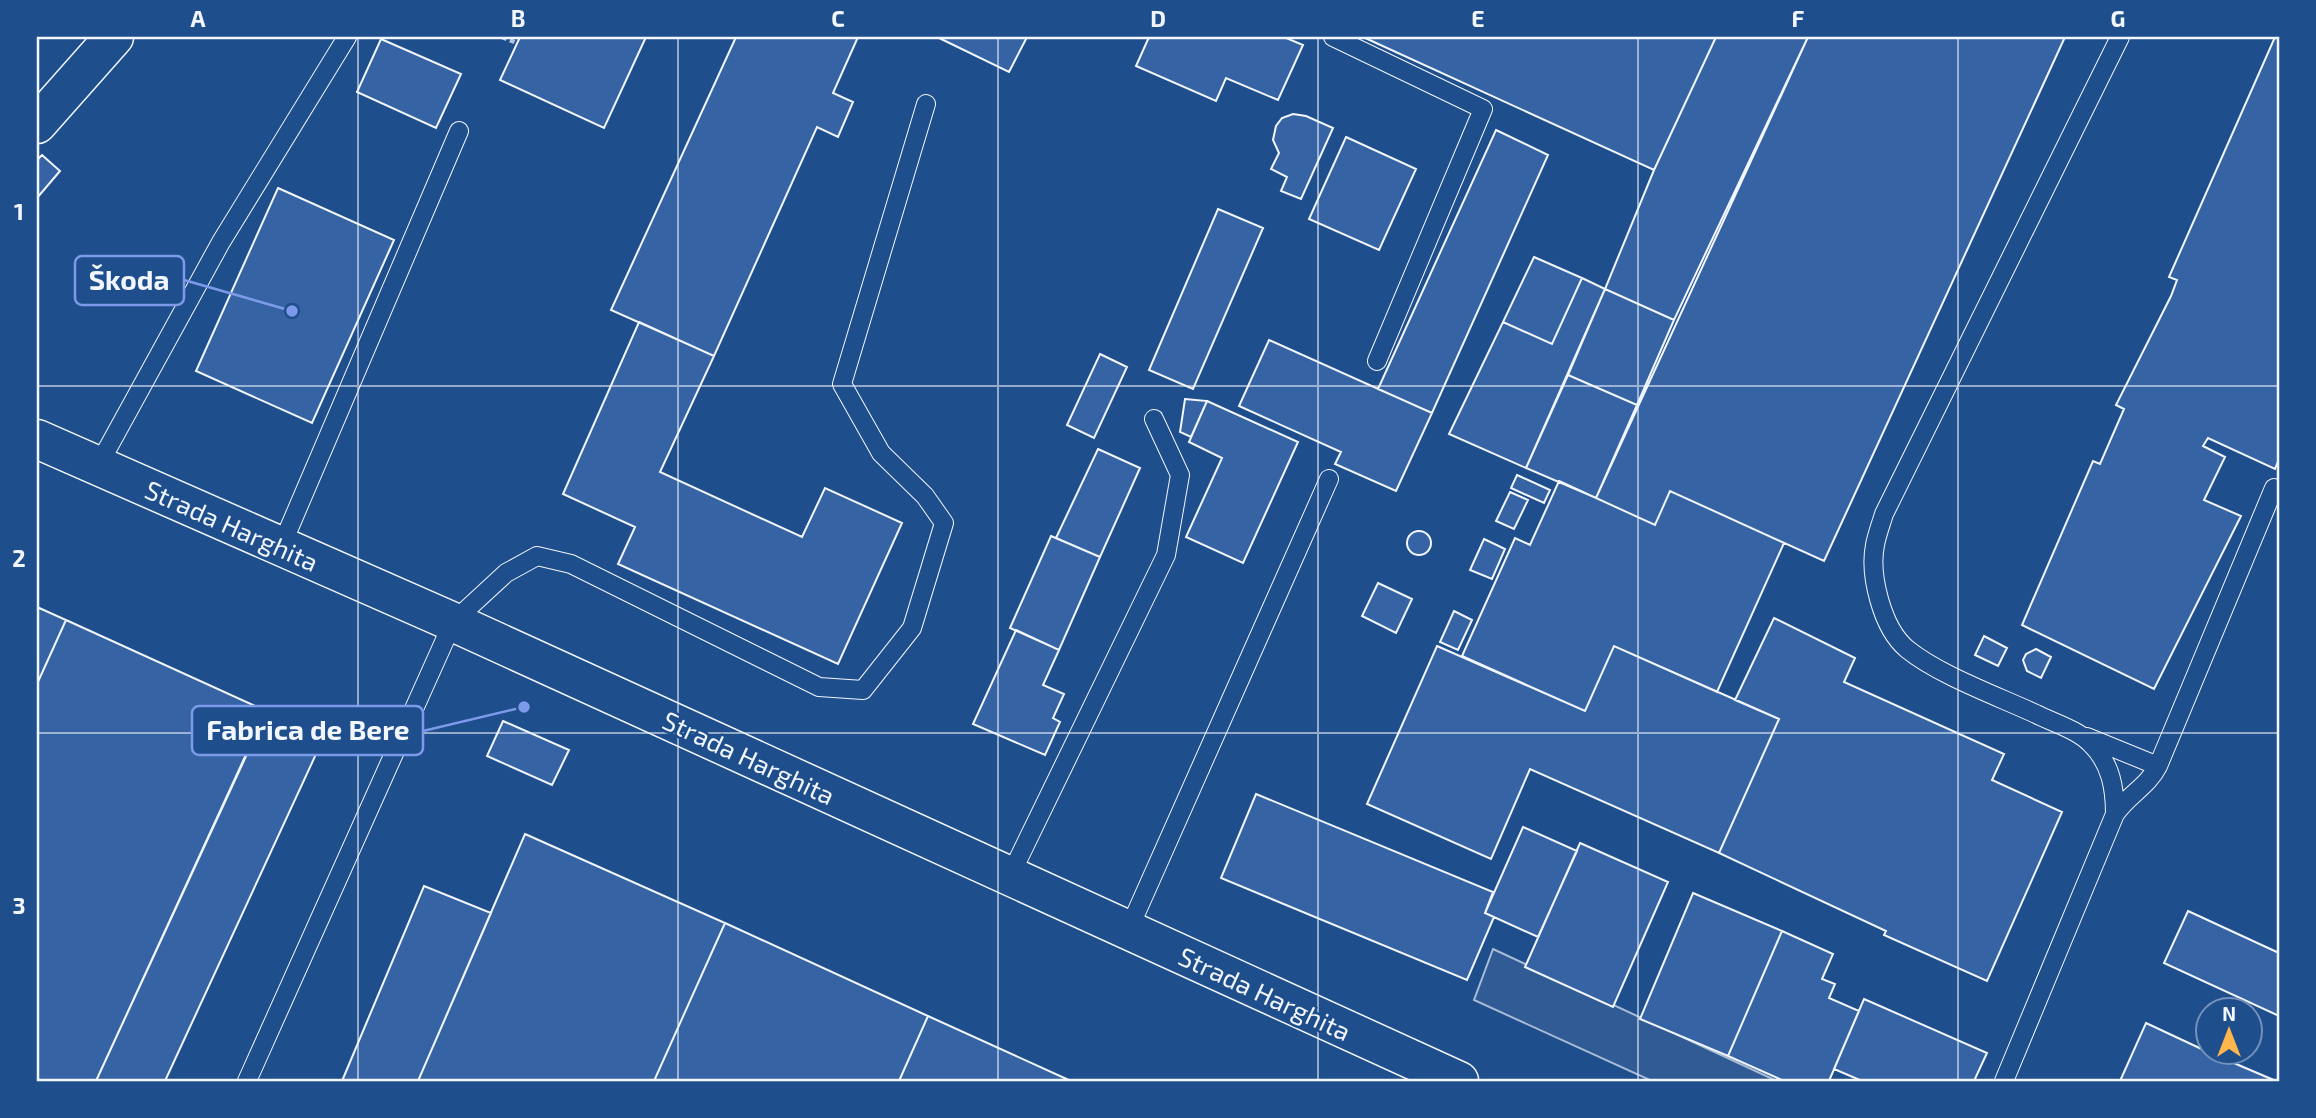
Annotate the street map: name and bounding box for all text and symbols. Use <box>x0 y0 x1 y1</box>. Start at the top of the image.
text: A <box>190 4 206 32</box>
text: B <box>511 4 525 32</box>
text: C <box>831 4 845 32</box>
text: D <box>1150 4 1166 32</box>
text: E <box>1471 4 1485 32</box>
text: F <box>1792 4 1805 32</box>
text: G <box>2111 4 2125 32</box>
text: 1 <box>14 197 24 225</box>
callout: Škoda <box>75 256 184 305</box>
text: Škoda <box>89 262 169 296</box>
street label: Strada Harghita <box>141 473 323 577</box>
text: 2 <box>12 544 26 572</box>
street label: Strada Harghita <box>658 704 840 810</box>
callout: Fabrica de Bere <box>192 706 423 755</box>
text: Fabrica de Bere <box>206 712 410 746</box>
text: 3 <box>12 891 26 919</box>
street label: Strada Harghita <box>1174 940 1356 1046</box>
north arrow <box>2194 996 2264 1066</box>
text: N <box>2222 1002 2236 1025</box>

